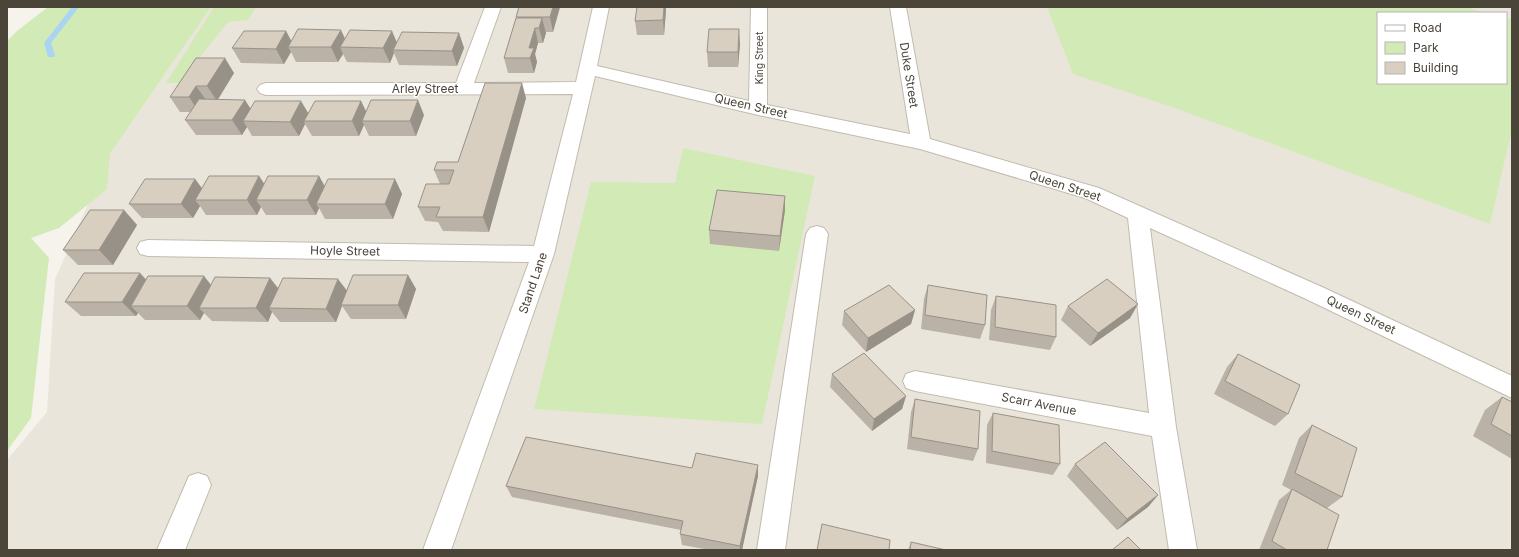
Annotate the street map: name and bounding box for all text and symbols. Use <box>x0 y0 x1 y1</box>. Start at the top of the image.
legend <box>1377 12 1507 84</box>
text: Road <box>1413 20 1442 35</box>
street label: King Street <box>753 31 765 84</box>
text: Park <box>1413 40 1439 55</box>
street label: Duke Street <box>897 41 922 109</box>
text: Building <box>1413 60 1458 75</box>
street label: Arley Street <box>392 81 458 96</box>
street label: Queen Street <box>713 90 789 121</box>
street label: Queen Street <box>1027 167 1103 204</box>
street label: Hoyle Street <box>310 242 380 259</box>
street label: Stand Lane <box>515 250 550 315</box>
street label: Queen Street <box>1324 292 1398 337</box>
street label: Scarr Avenue <box>1000 389 1078 418</box>

